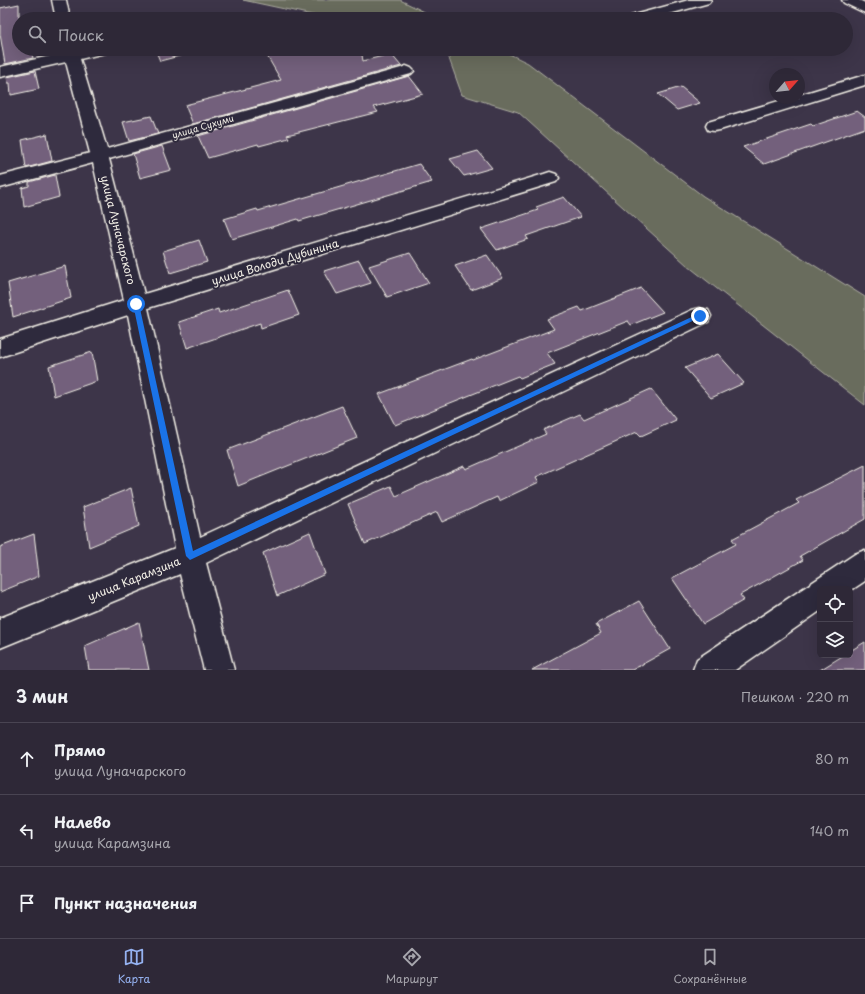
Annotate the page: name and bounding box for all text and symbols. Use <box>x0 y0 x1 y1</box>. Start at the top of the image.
search box <box>12 12 853 56</box>
icon: search <box>26 23 48 45</box>
text: Поиск <box>58 23 104 46</box>
north arrow <box>769 68 805 104</box>
street label: улица Сухуми <box>170 111 235 142</box>
street label: улица Луначарского <box>97 174 140 286</box>
street label: улица Володи Дубинина <box>209 234 341 289</box>
route start <box>127 295 145 313</box>
route end <box>691 307 709 325</box>
street label: улица Карамзина <box>85 552 183 605</box>
map controls <box>817 586 853 658</box>
button: locate <box>817 586 853 622</box>
button: layers <box>817 622 853 658</box>
text: 3 мин <box>16 683 68 709</box>
text: Пешком · 220 m <box>741 687 849 706</box>
text: Прямо <box>54 738 105 761</box>
icon: ahead <box>16 748 38 770</box>
text: 80 m <box>815 749 849 768</box>
text: улица Луначарского <box>54 761 186 780</box>
text: Налево <box>54 810 111 833</box>
icon: left <box>16 820 38 842</box>
text: 140 m <box>810 821 849 840</box>
text: улица Карамзина <box>54 833 171 852</box>
text: Пункт назначения <box>54 891 197 914</box>
icon: arrive <box>16 892 38 914</box>
tab: Карта <box>118 946 150 987</box>
tab: Маршрут <box>386 946 438 987</box>
tab: Сохранённые <box>674 946 747 987</box>

